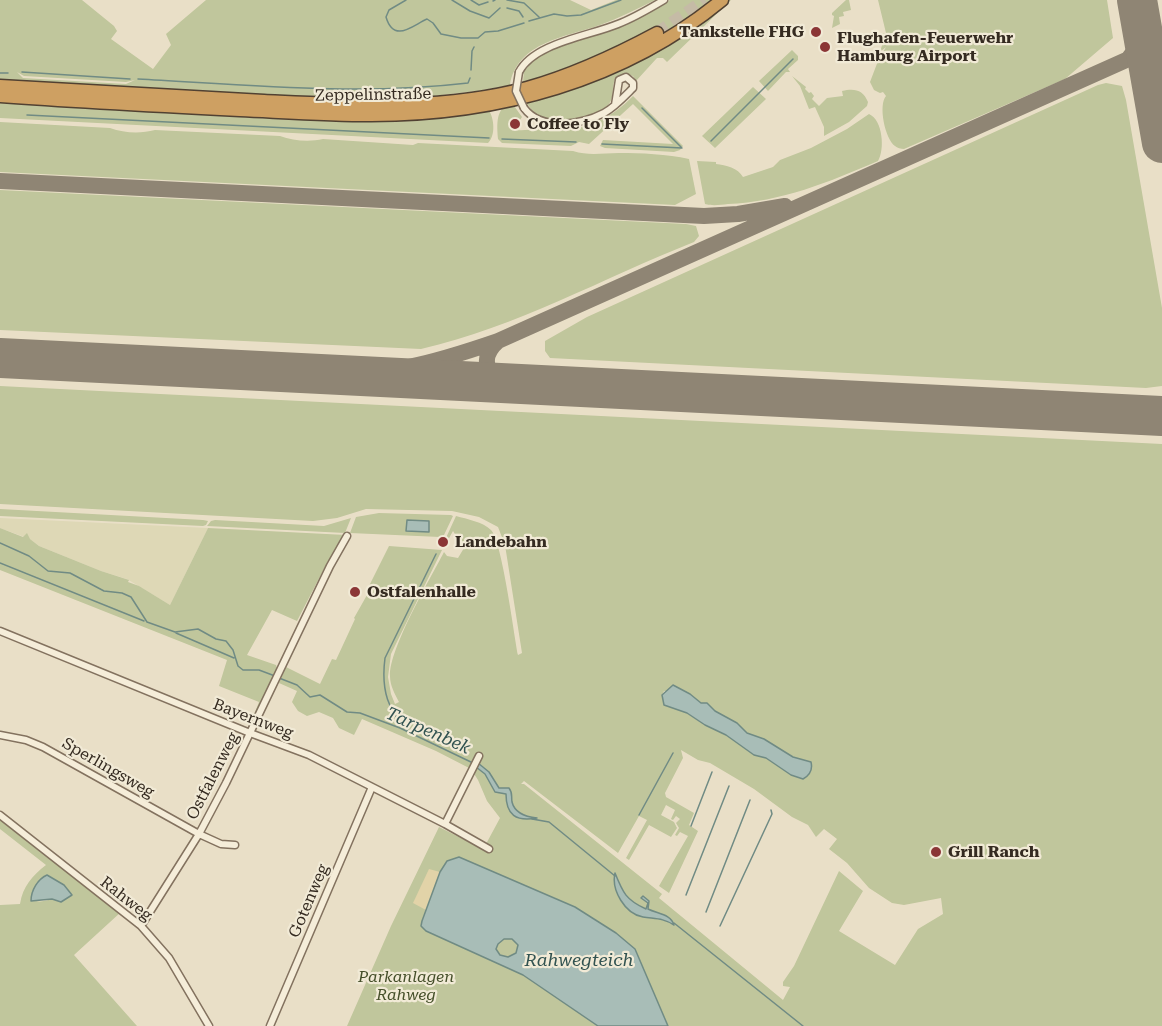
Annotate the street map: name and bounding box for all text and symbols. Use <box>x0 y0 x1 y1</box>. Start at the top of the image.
place label: Tankstelle FHG <box>679 22 804 42</box>
marker: Tankstelle FHG <box>809 25 823 39</box>
place label: Flughafen-Feuerwehr Hamburg Airport <box>837 28 1013 66</box>
marker: Flughafen-Feuerwehr Hamburg Airport <box>818 40 832 54</box>
street label: Zeppelinstraße <box>315 84 431 106</box>
place label: Coffee to Fly <box>527 114 629 134</box>
marker: Coffee to Fly <box>508 117 522 131</box>
place label: Landebahn <box>455 532 547 552</box>
marker: Landebahn <box>436 535 450 549</box>
place label: Ostfalenhalle <box>367 582 476 602</box>
marker: Ostfalenhalle <box>348 585 362 599</box>
street label: Bayernweg <box>210 695 296 743</box>
water label: Tarpenbek <box>382 703 474 759</box>
street label: Ostfalenweg <box>183 729 243 823</box>
street label: Sperlingsweg <box>58 734 158 802</box>
place label: Grill Ranch <box>948 842 1039 862</box>
marker: Grill Ranch <box>929 845 943 859</box>
street label: Gotenweg <box>285 861 333 941</box>
street label: Rahweg <box>96 873 156 925</box>
water label: Rahwegteich <box>524 950 634 972</box>
park label: Parkanlagen Rahweg <box>358 967 454 1005</box>

